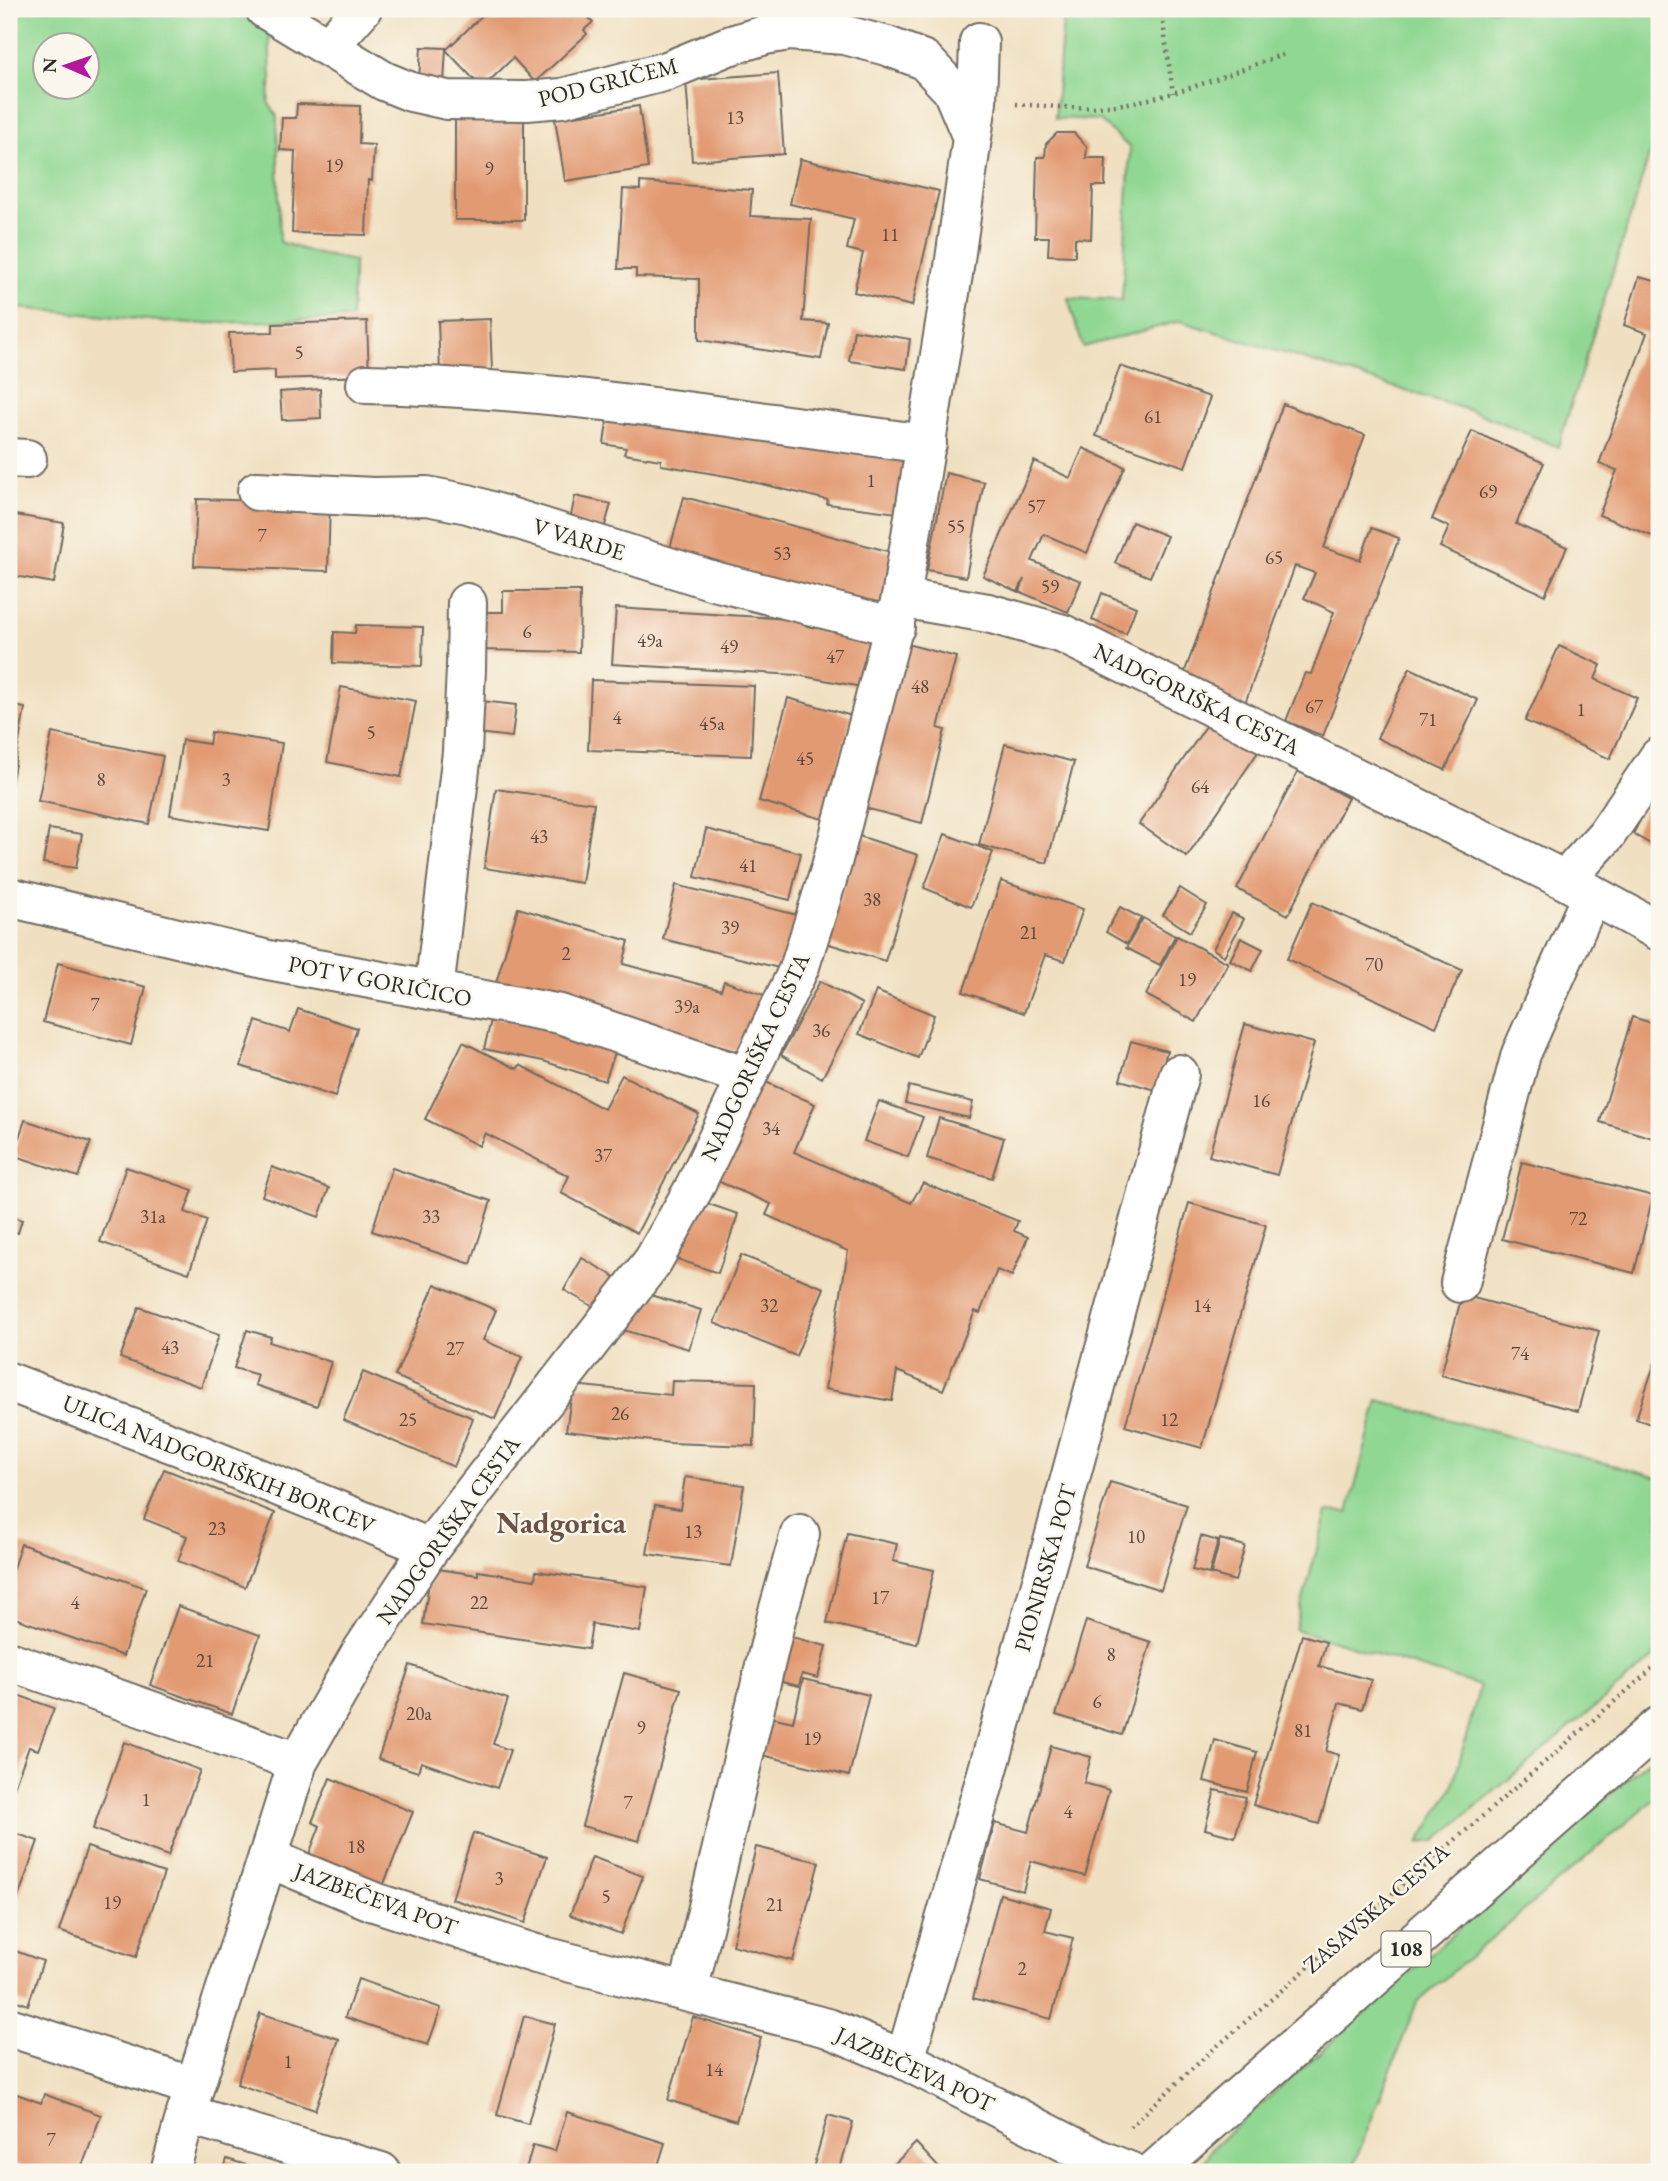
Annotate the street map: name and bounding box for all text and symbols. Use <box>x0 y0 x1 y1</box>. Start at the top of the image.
north arrow <box>32 32 102 102</box>
street label: POD GRIČEM <box>535 50 681 114</box>
text: N <box>37 57 62 74</box>
house number: 13 <box>726 105 744 130</box>
house number: 19 <box>325 153 343 178</box>
house number: 9 <box>484 156 494 181</box>
house number: 11 <box>881 222 899 247</box>
house number: 5 <box>294 340 304 365</box>
house number: 61 <box>1144 404 1162 429</box>
house number: 1 <box>866 468 876 493</box>
house number: 69 <box>1479 479 1497 504</box>
house number: 57 <box>1027 494 1046 519</box>
street label: V VARDE <box>529 511 629 567</box>
house number: 55 <box>947 514 965 539</box>
house number: 7 <box>257 523 267 548</box>
house number: 53 <box>773 541 791 566</box>
house number: 65 <box>1265 545 1283 570</box>
house number: 59 <box>1041 574 1059 599</box>
house number: 6 <box>522 619 532 644</box>
house number: 49a <box>637 628 663 653</box>
house number: 49 <box>720 634 738 659</box>
street label: NADGORIŠKA CESTA <box>1089 636 1306 763</box>
house number: 47 <box>826 644 845 669</box>
house number: 48 <box>911 674 929 699</box>
house number: 67 <box>1305 694 1324 719</box>
house number: 1 <box>1576 697 1586 722</box>
house number: 4 <box>612 705 622 730</box>
house number: 71 <box>1419 707 1437 732</box>
house number: 45a <box>699 711 725 736</box>
house number: 5 <box>366 720 376 745</box>
house number: 45 <box>796 746 814 771</box>
house number: 8 <box>96 767 106 792</box>
house number: 3 <box>221 767 231 792</box>
house number: 64 <box>1191 774 1210 799</box>
house number: 43 <box>530 824 548 849</box>
house number: 41 <box>739 853 757 878</box>
house number: 38 <box>863 887 881 912</box>
house number: 39 <box>721 915 739 940</box>
house number: 21 <box>1020 920 1038 945</box>
house number: 2 <box>561 941 571 966</box>
street label: NADGORIŠKA CESTA <box>694 947 817 1166</box>
street label: POT V GORIČICO <box>286 948 474 1014</box>
house number: 70 <box>1365 952 1383 977</box>
house number: 19 <box>1178 967 1196 992</box>
house number: 7 <box>90 992 100 1017</box>
house number: 39a <box>674 994 700 1019</box>
house number: 36 <box>812 1018 830 1043</box>
house number: 16 <box>1252 1088 1270 1113</box>
house number: 34 <box>762 1116 781 1141</box>
house number: 37 <box>594 1143 613 1168</box>
house number: 31a <box>140 1204 166 1229</box>
house number: 33 <box>422 1204 440 1229</box>
house number: 72 <box>1569 1206 1587 1231</box>
house number: 32 <box>760 1293 778 1318</box>
house number: 14 <box>1193 1293 1212 1318</box>
house number: 43 <box>161 1335 179 1360</box>
house number: 27 <box>446 1336 465 1361</box>
house number: 74 <box>1511 1341 1530 1366</box>
street label: ULICA NADGORIŠKIH BORCEV <box>58 1387 380 1541</box>
house number: 26 <box>611 1401 629 1426</box>
house number: 25 <box>399 1407 417 1432</box>
house number: 12 <box>1160 1407 1178 1432</box>
street label: NADGORIŠKA CESTA <box>369 1429 527 1630</box>
street label: PIONIRSKA POT <box>1007 1480 1083 1655</box>
district label: Nadgorica <box>496 1503 627 1542</box>
house number: 23 <box>208 1516 226 1541</box>
house number: 13 <box>684 1519 702 1544</box>
house number: 10 <box>1127 1524 1145 1549</box>
house number: 17 <box>871 1585 890 1610</box>
house number: 4 <box>70 1590 80 1615</box>
house number: 22 <box>470 1590 488 1615</box>
house number: 8 <box>1106 1642 1116 1667</box>
house number: 21 <box>196 1648 214 1673</box>
house number: 6 <box>1092 1689 1102 1714</box>
house number: 20a <box>406 1701 432 1726</box>
house number: 9 <box>636 1715 646 1740</box>
house number: 81 <box>1294 1718 1312 1743</box>
house number: 19 <box>803 1726 821 1751</box>
house number: 1 <box>141 1787 151 1812</box>
house number: 7 <box>623 1790 633 1815</box>
house number: 4 <box>1063 1799 1073 1824</box>
house number: 18 <box>347 1834 365 1859</box>
street label: ZASAVSKA CESTA <box>1297 1836 1456 1980</box>
street label: JAZBEČEVA POT <box>288 1855 462 1943</box>
house number: 3 <box>494 1866 504 1891</box>
house number: 5 <box>601 1884 611 1909</box>
house number: 19 <box>103 1890 121 1915</box>
house number: 21 <box>766 1892 784 1917</box>
road number: 108 <box>1382 1932 1430 1966</box>
house number: 2 <box>1017 1956 1027 1981</box>
street label: JAZBEČEVA POT <box>829 2018 1000 2119</box>
house number: 1 <box>283 2049 293 2074</box>
house number: 14 <box>705 2057 724 2082</box>
house number: 7 <box>46 2127 56 2152</box>

